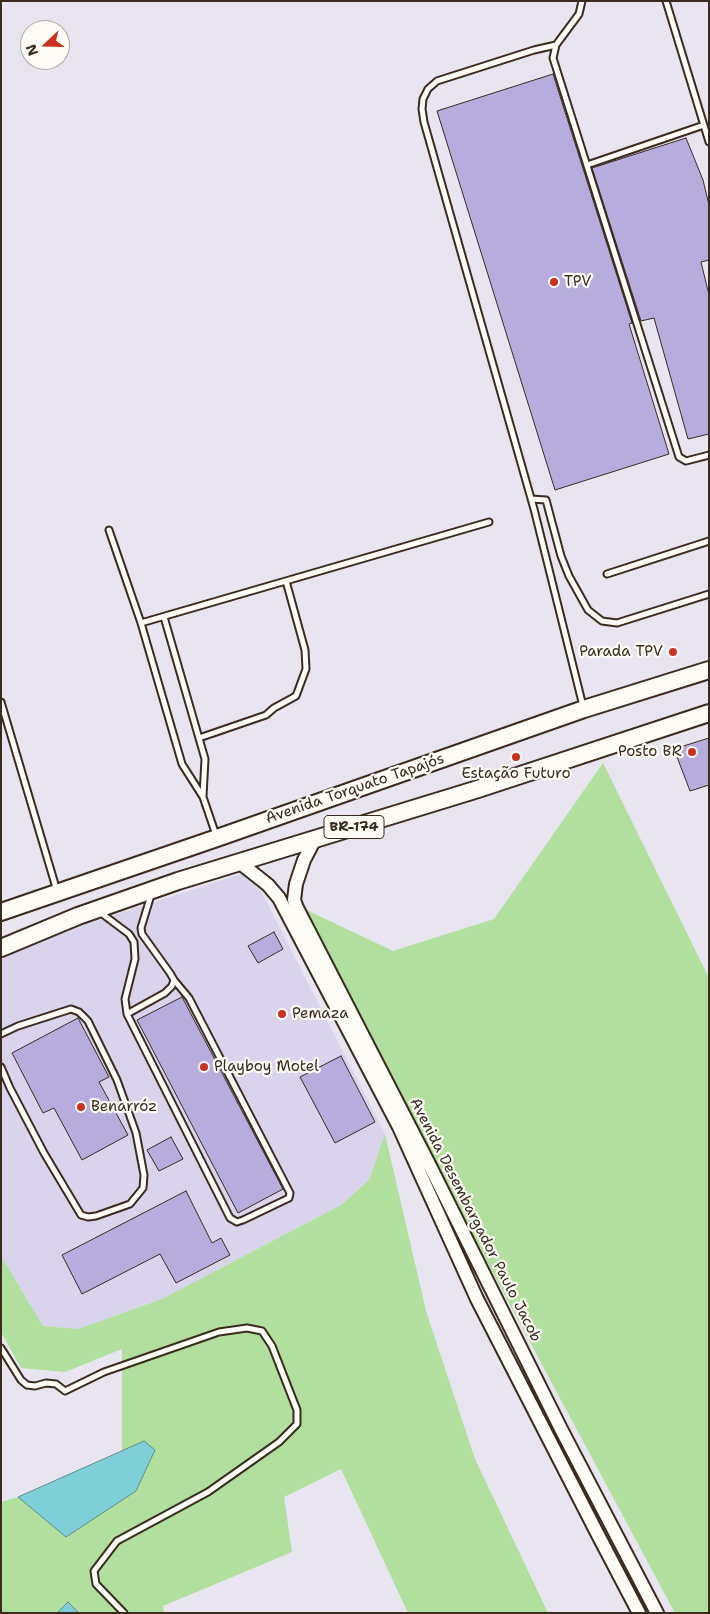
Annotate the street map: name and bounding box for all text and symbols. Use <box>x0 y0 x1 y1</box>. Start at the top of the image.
north arrow <box>20 20 70 70</box>
text: N <box>22 42 42 58</box>
place label: TPV <box>564 273 591 291</box>
marker: TPV <box>548 276 560 288</box>
place label: Parada TPV <box>579 643 663 661</box>
marker: Parada TPV <box>667 646 679 658</box>
place label: Posto BR <box>618 743 682 761</box>
marker: Posto BR <box>686 746 698 758</box>
street label: Avenida Torquato Tapajós <box>263 750 447 828</box>
marker: Estação Futuro <box>510 751 522 763</box>
place label: Estação Futuro <box>462 765 570 783</box>
road number: BR-174 <box>324 816 384 839</box>
place label: Pemaza <box>292 1005 348 1023</box>
marker: Pemaza <box>276 1008 288 1020</box>
place label: Playboy Motel <box>214 1058 319 1076</box>
marker: Playboy Motel <box>198 1061 210 1073</box>
street label: Avenida Desembargador Paulo Jacob <box>405 1095 545 1345</box>
place label: Benarróz <box>91 1098 157 1116</box>
marker: Benarróz <box>75 1101 87 1113</box>

